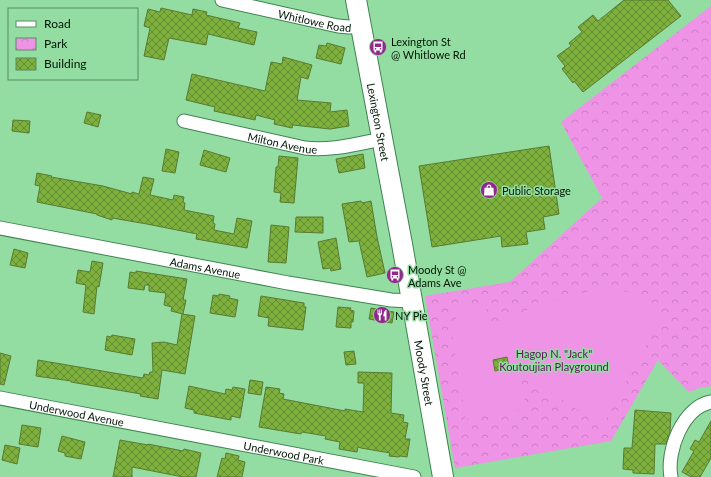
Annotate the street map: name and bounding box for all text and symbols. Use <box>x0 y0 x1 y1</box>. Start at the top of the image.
street label: Whitlowe Road <box>277 6 352 34</box>
legend <box>8 8 138 80</box>
text: Road <box>44 16 71 31</box>
place label: Lexington St @ Whitlowe Rd <box>391 35 466 61</box>
text: Park <box>44 36 68 51</box>
bus stop icon: Lexington St @ Whitlowe Rd <box>368 37 388 57</box>
text: Building <box>44 56 87 71</box>
street label: Lexington Street <box>365 82 393 162</box>
street label: Milton Avenue <box>247 129 318 155</box>
shop icon: Public Storage <box>479 180 499 200</box>
place label: Public Storage <box>502 184 571 197</box>
street label: Adams Avenue <box>169 254 242 280</box>
place label: Moody St @ Adams Ave <box>408 263 467 289</box>
bus stop icon: Moody St @ Adams Ave <box>385 265 405 285</box>
restaurant icon: NY Pie <box>372 305 392 325</box>
place label: NY Pie <box>395 309 428 322</box>
street label: Moody Street <box>413 339 437 406</box>
park label: Hagop N. "Jack" Koutoujian Playground <box>499 347 609 373</box>
street label: Underwood Avenue <box>28 397 125 428</box>
street label: Underwood Park <box>243 438 326 466</box>

